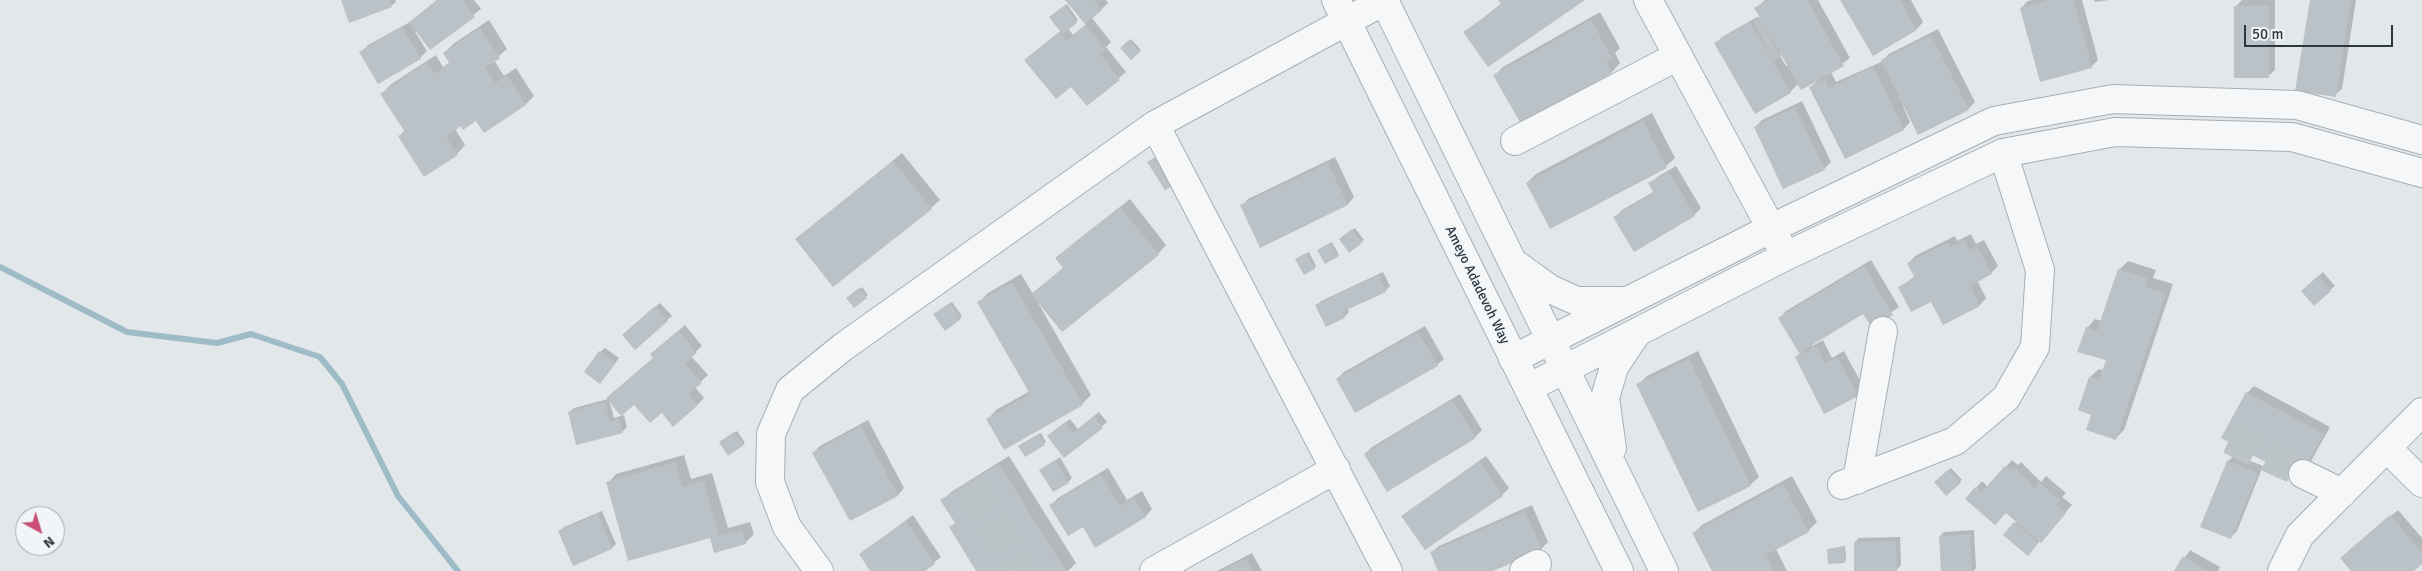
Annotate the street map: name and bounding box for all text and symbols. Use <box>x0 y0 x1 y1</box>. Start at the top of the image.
scale bar <box>2247 15 2396 47</box>
text: 50 m <box>2252 25 2283 43</box>
street label: Ameyo Adadevoh Way <box>1441 223 1513 347</box>
north arrow <box>15 506 65 556</box>
text: N <box>40 533 58 552</box>

